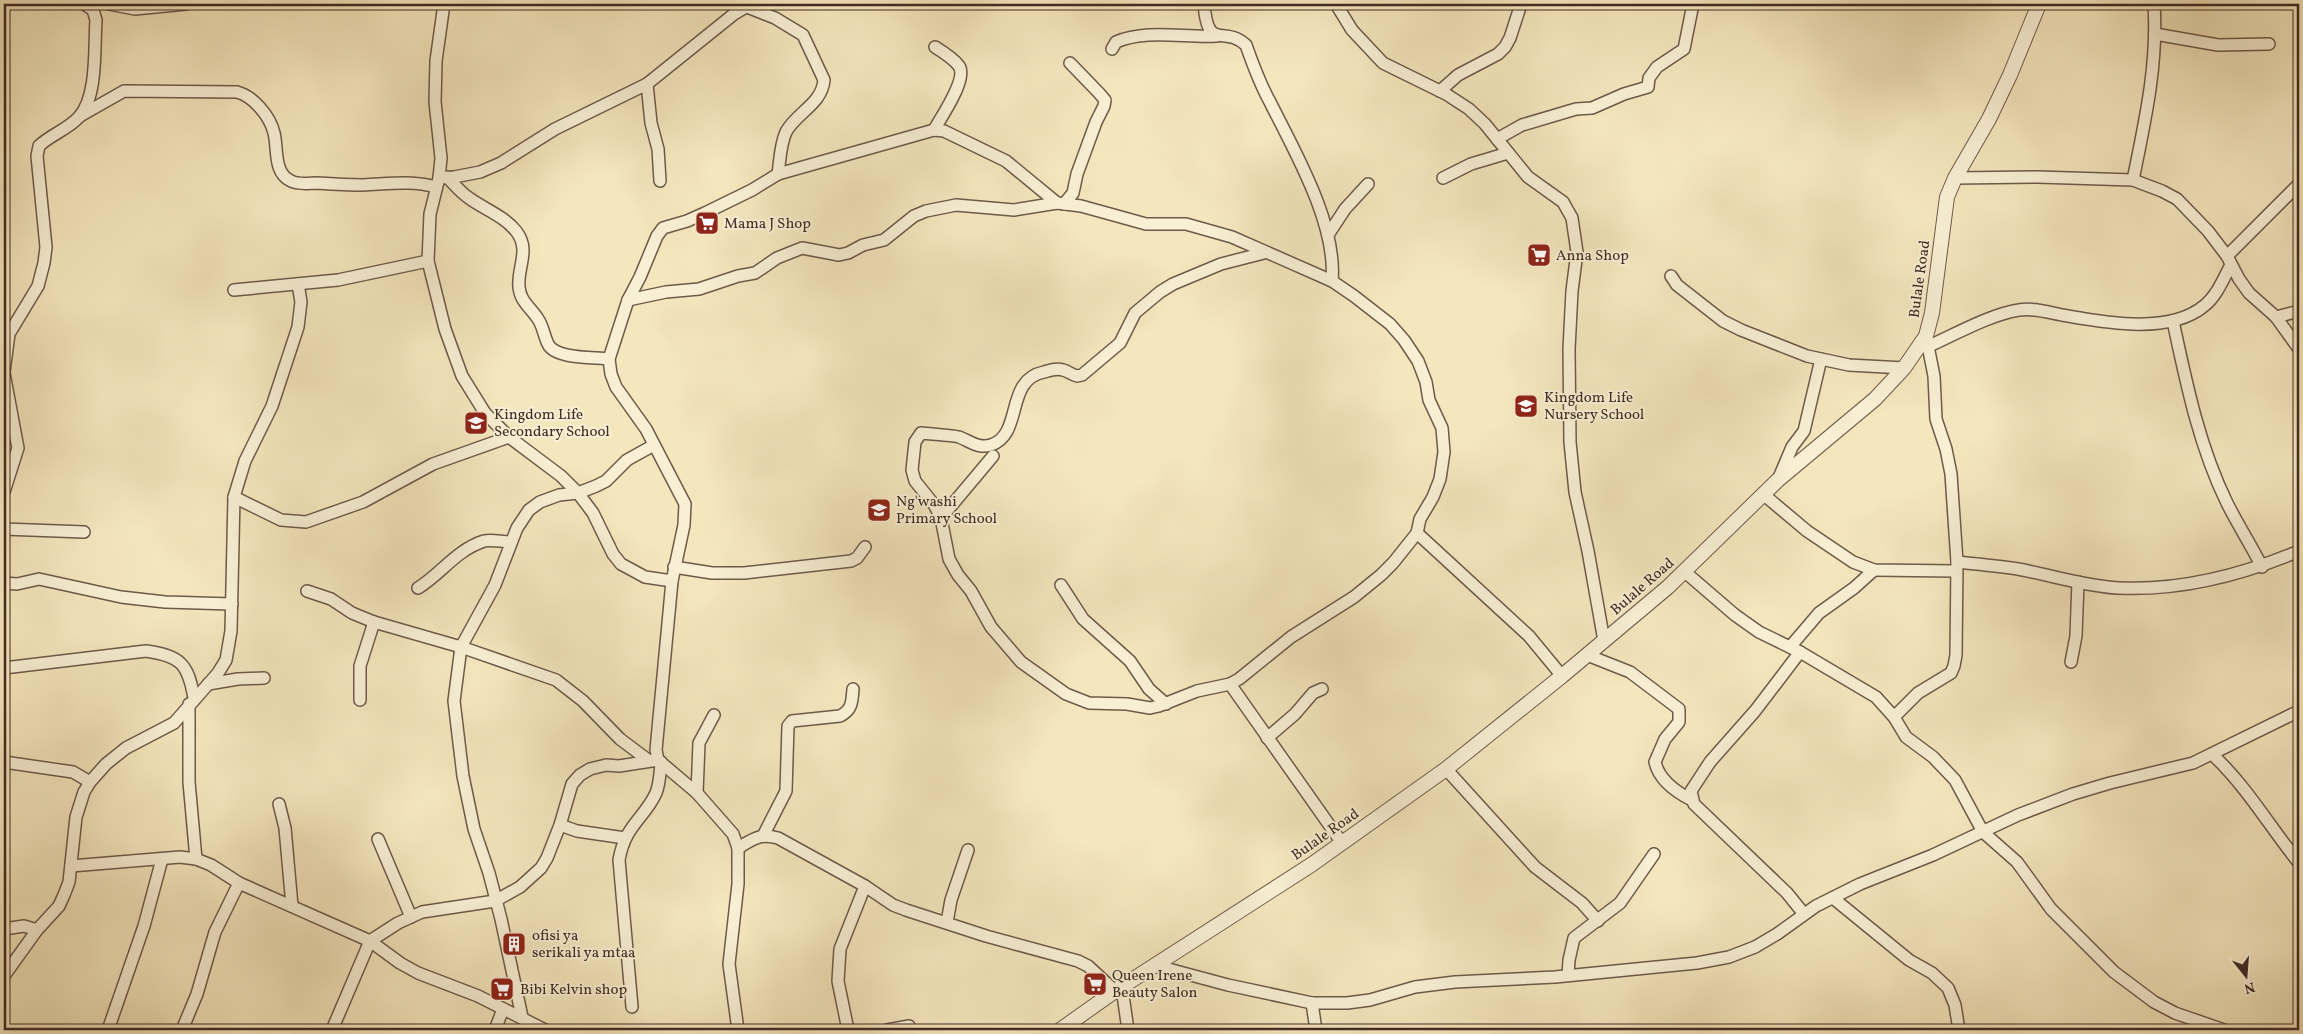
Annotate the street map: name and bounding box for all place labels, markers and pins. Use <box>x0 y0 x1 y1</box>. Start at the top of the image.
supermarket icon: Mama J Shop <box>694 210 720 236</box>
place label: Mama J Shop <box>724 214 811 235</box>
supermarket icon: Anna Shop <box>1526 242 1552 268</box>
place label: Anna Shop <box>1556 246 1629 267</box>
place label: Kingdom Life Nursery School <box>1544 388 1644 426</box>
school or university icon: Kingdom Life Nursery School <box>1513 393 1539 419</box>
place label: Kingdom Life Secondary School <box>494 405 610 443</box>
school or university icon: Kingdom Life Secondary School <box>463 410 489 436</box>
place label: Ng'washi Primary School <box>896 492 997 530</box>
school or university icon: Ng'washi Primary School <box>866 497 892 523</box>
place label: ofisi ya serikali ya mtaa <box>532 926 636 964</box>
building icon: ofisi ya serikali ya mtaa <box>501 931 527 957</box>
place label: Queen Irene Beauty Salon <box>1112 966 1198 1004</box>
supermarket icon: Queen Irene Beauty Salon <box>1082 971 1108 997</box>
supermarket icon: Bibi Kelvin shop <box>489 976 515 1002</box>
place label: Bibi Kelvin shop <box>520 980 627 1001</box>

